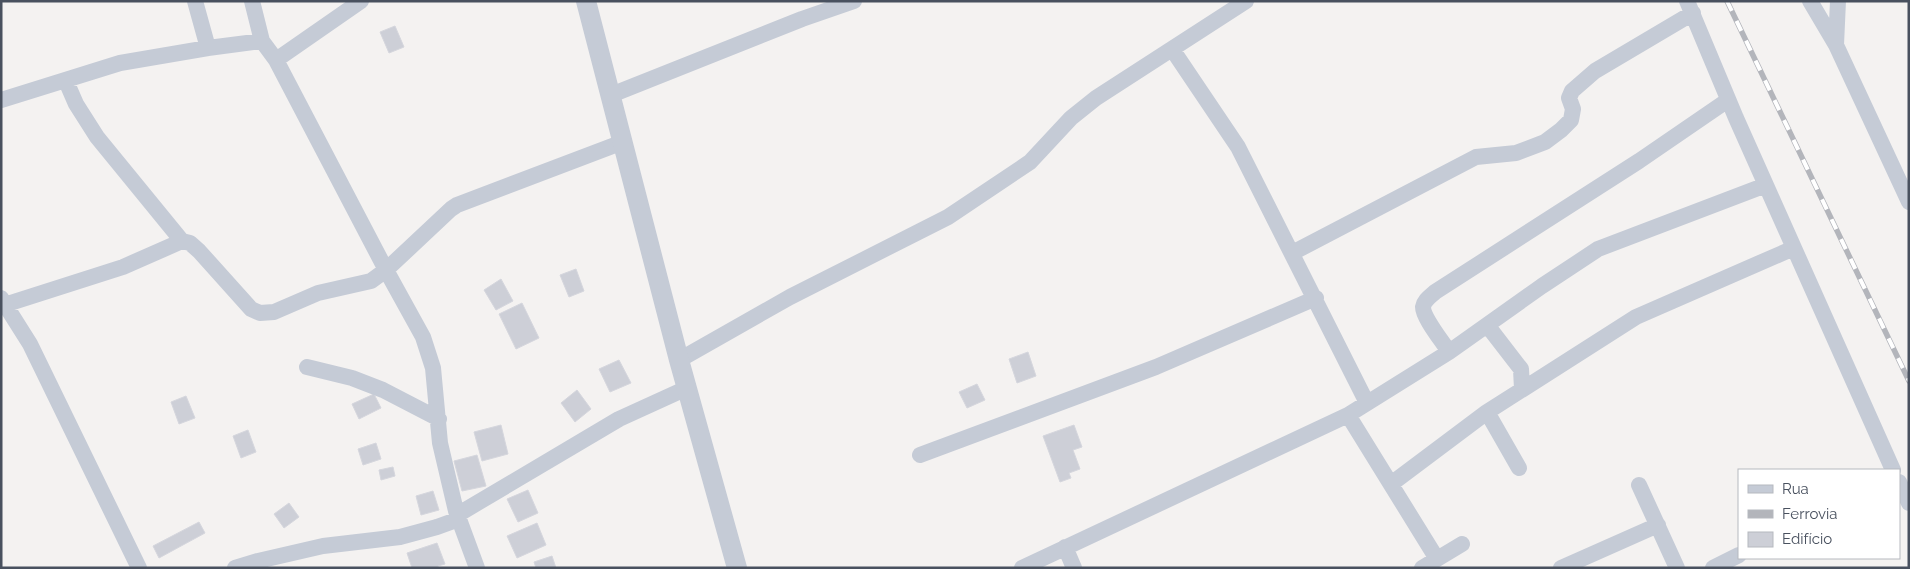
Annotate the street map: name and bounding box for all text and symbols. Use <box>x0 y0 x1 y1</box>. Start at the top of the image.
legend <box>1738 469 1900 559</box>
text: Rua <box>1782 480 1809 498</box>
text: Ferrovia <box>1782 505 1838 523</box>
text: Edifício <box>1782 530 1832 548</box>

